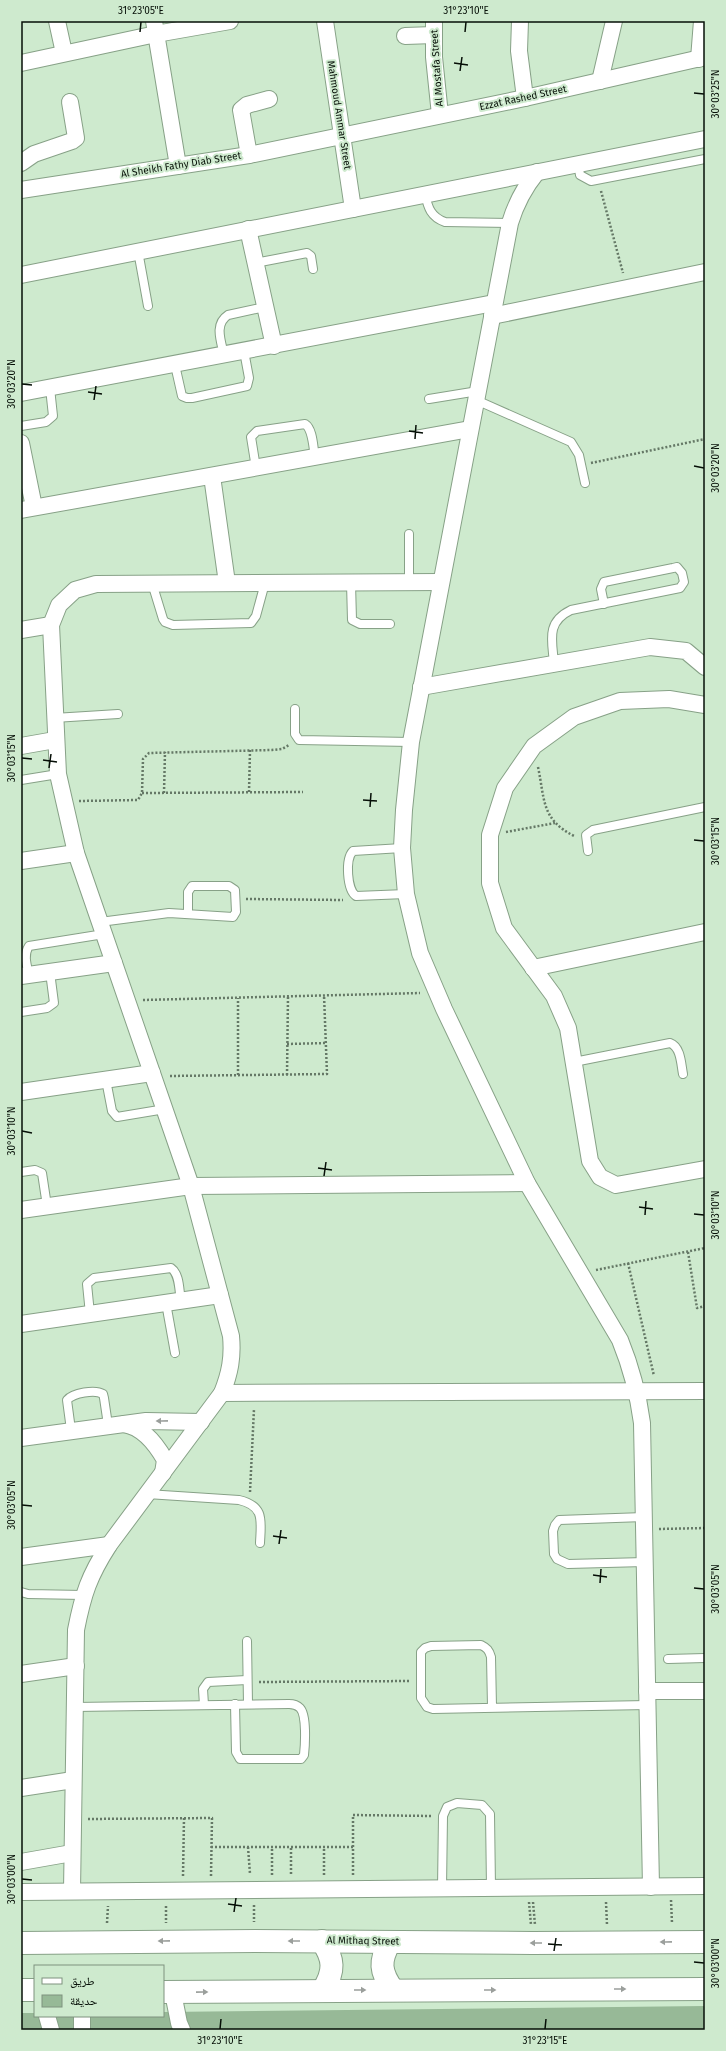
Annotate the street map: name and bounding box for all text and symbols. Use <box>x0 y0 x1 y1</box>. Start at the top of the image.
text: 31°23'05"E <box>118 5 164 17</box>
text: 31°23'10"E <box>443 5 489 17</box>
street label: Al Mostafa Street <box>428 29 446 107</box>
street label: Mahmoud Ammar Street <box>324 60 354 171</box>
text: 30°03'25"N <box>710 70 722 118</box>
street label: Ezzat Rashed Street <box>478 83 568 113</box>
street label: Al Sheikh Fathy Diab Street <box>120 149 242 180</box>
text: 30°03'20"N <box>6 359 18 409</box>
text: 30°03'20"N <box>710 443 722 493</box>
text: 30°03'15"N <box>6 734 18 782</box>
text: 30°03'15"N <box>710 817 722 865</box>
text: 30°03'10"N <box>6 1106 18 1156</box>
text: 30°03'10"N <box>710 1190 722 1240</box>
one-way arrow <box>155 1418 168 1424</box>
text: 30°03'05"N <box>6 1480 18 1530</box>
text: 30°03'05"N <box>710 1564 722 1614</box>
text: 30°03'00"N <box>6 1854 18 1904</box>
street label: Al Mithaq Street <box>327 1934 400 1948</box>
one-way arrow <box>157 1938 170 1944</box>
one-way arrow <box>287 1938 300 1944</box>
text: 30°03'00"N <box>710 1938 722 1988</box>
one-way arrow <box>659 1939 672 1945</box>
one-way arrow <box>529 1940 542 1946</box>
legend <box>34 1965 164 2017</box>
text: طريق <box>70 1974 95 1988</box>
one-way arrow <box>614 1986 627 1992</box>
one-way arrow <box>354 1987 367 1993</box>
one-way arrow <box>484 1987 497 1993</box>
one-way arrow <box>196 1989 209 1995</box>
text: حديقة <box>70 1994 98 2008</box>
text: 31°23'10"E <box>197 2035 243 2047</box>
text: 31°23'15"E <box>523 2035 567 2047</box>

